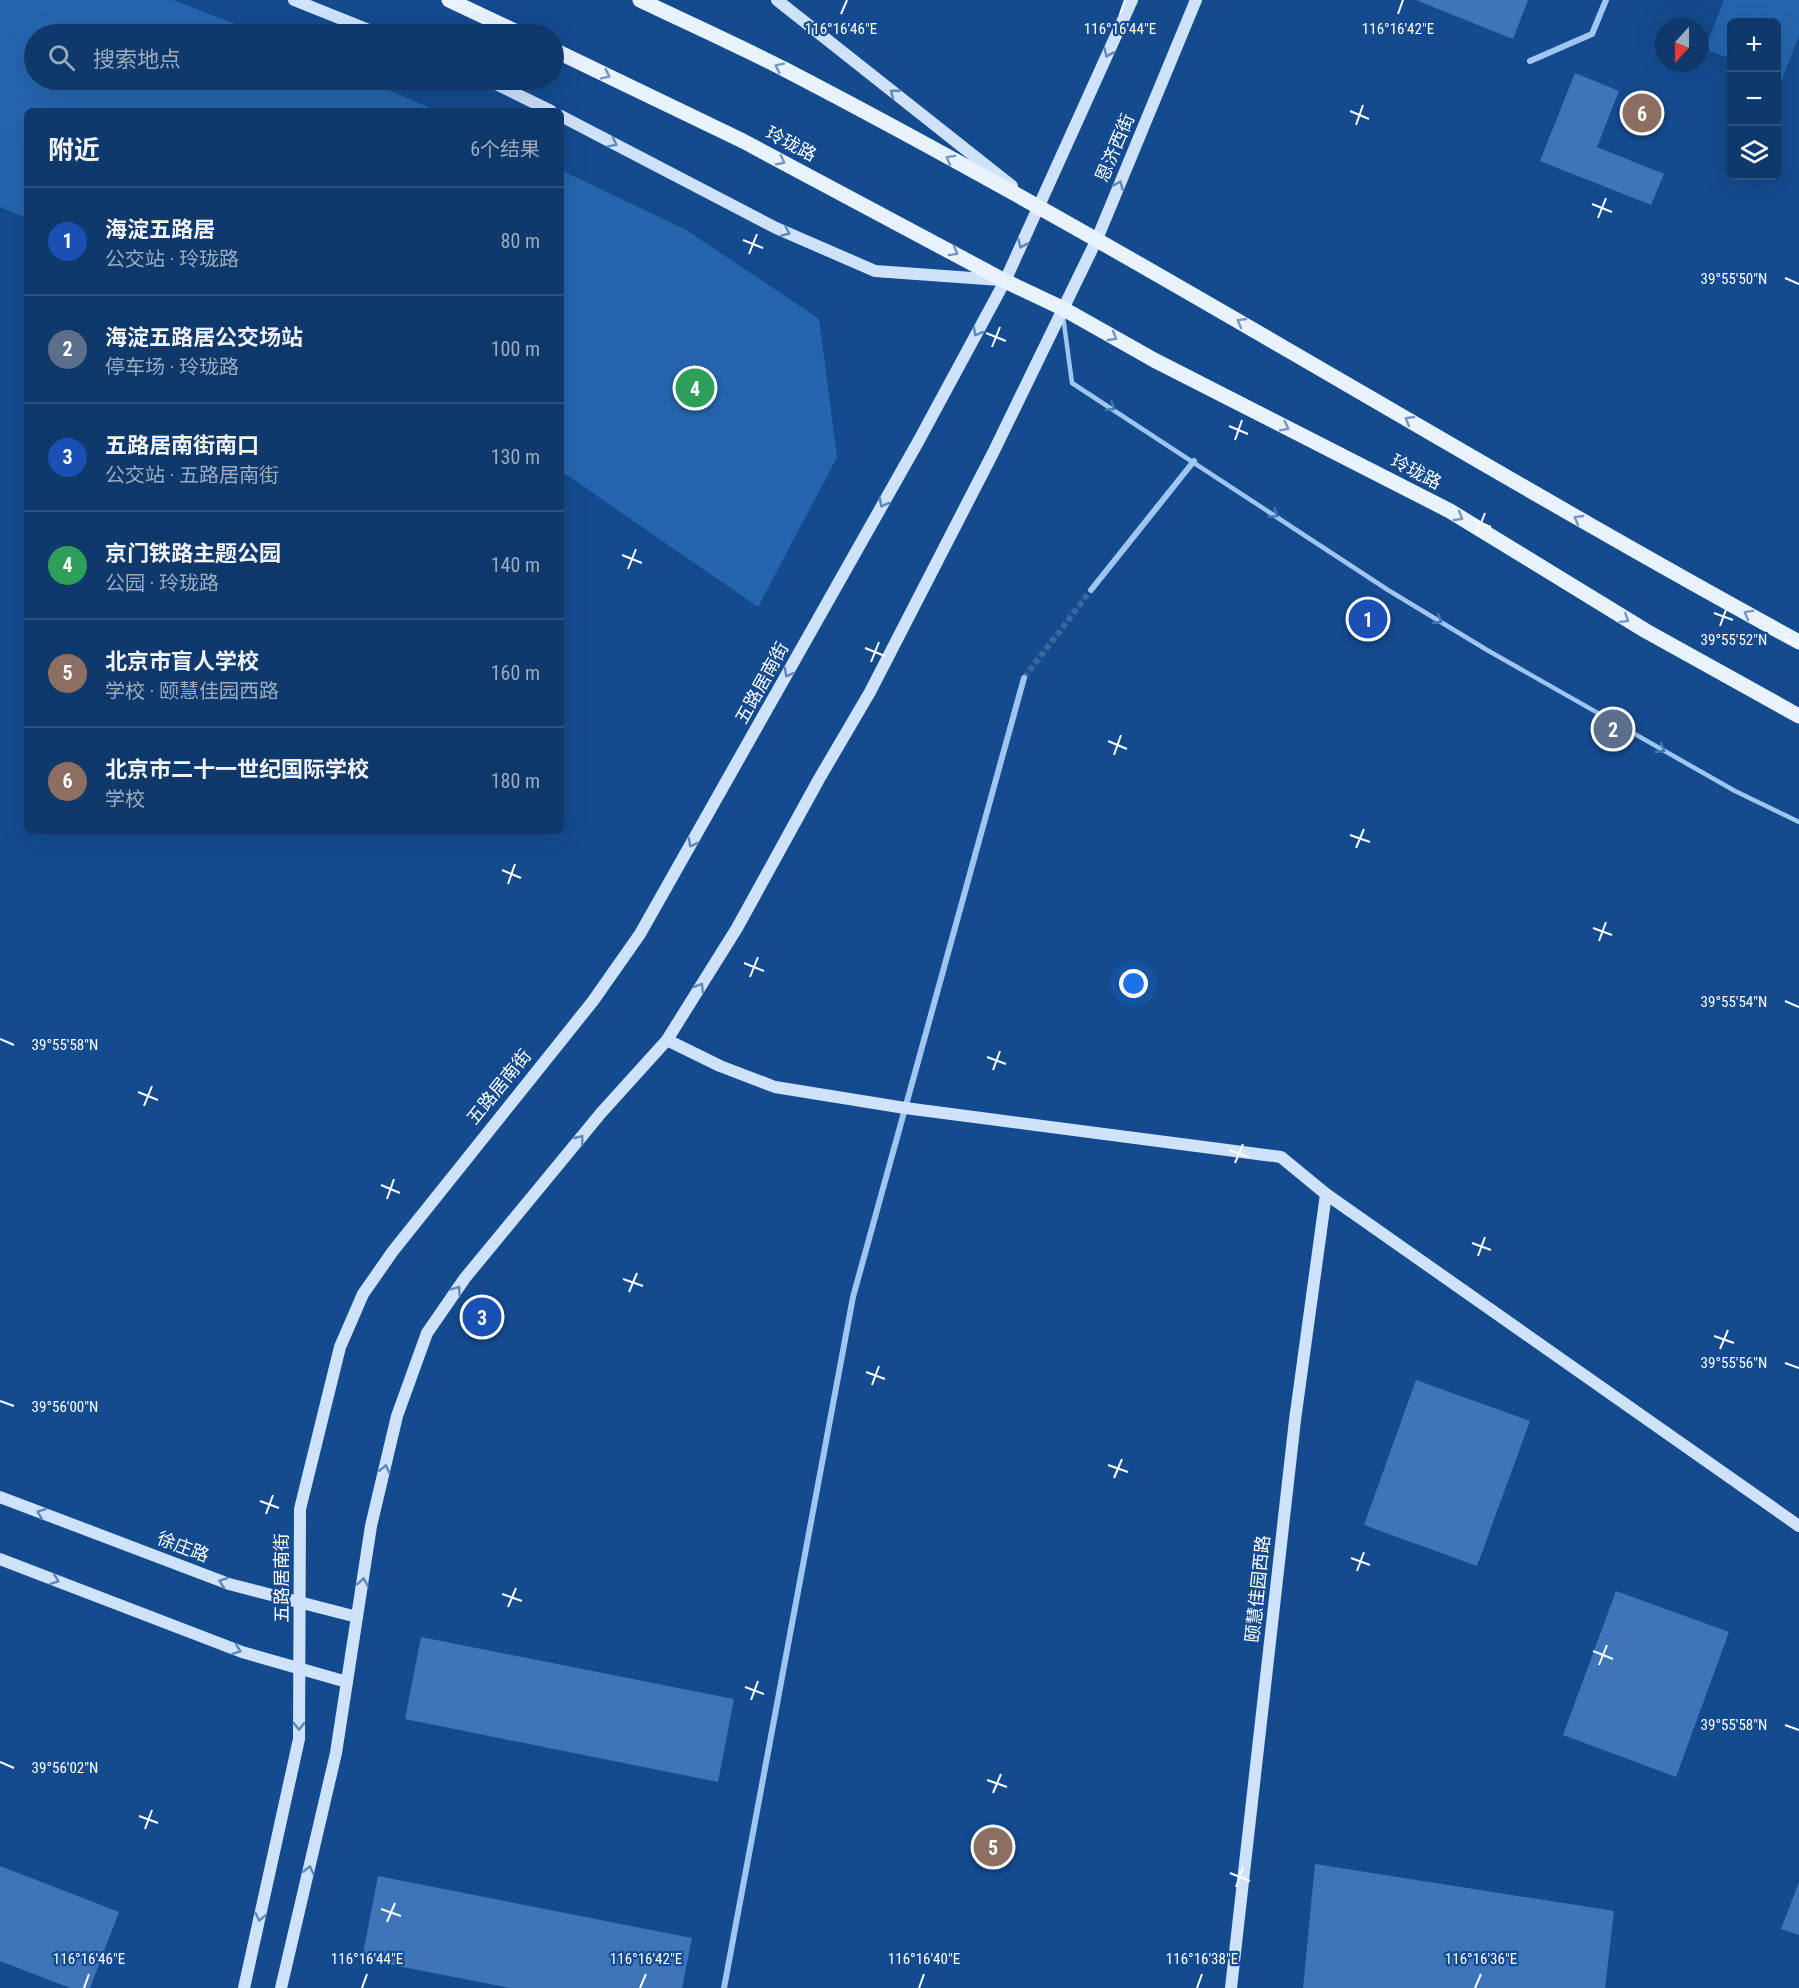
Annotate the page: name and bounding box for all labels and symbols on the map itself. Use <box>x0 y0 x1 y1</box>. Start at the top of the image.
north arrow <box>1655 18 1709 72</box>
text: 116°16'46"E <box>805 20 877 38</box>
text: 116°16'44"E <box>1084 20 1156 38</box>
text: 116°16'42"E <box>1362 20 1434 38</box>
one-way arrow <box>1103 47 1115 58</box>
one-way arrow <box>774 62 785 74</box>
one-way arrow <box>600 68 611 80</box>
one-way arrow <box>890 89 901 100</box>
pin: 6 <box>1622 90 1662 136</box>
street label: 恩济西街 <box>1091 111 1138 185</box>
street label: 玲珑路 <box>762 122 820 165</box>
one-way arrow <box>607 136 618 148</box>
one-way arrow <box>775 154 786 165</box>
one-way arrow <box>946 155 956 166</box>
one-way arrow <box>1112 180 1124 191</box>
one-way arrow <box>780 225 791 237</box>
one-way arrow <box>1017 238 1029 249</box>
one-way arrow <box>948 245 958 256</box>
text: 39°55'50"N <box>1701 270 1767 288</box>
one-way arrow <box>1237 318 1247 329</box>
one-way arrow <box>973 326 984 336</box>
one-way arrow <box>1107 330 1117 341</box>
pin: 4 <box>676 366 714 410</box>
one-way arrow <box>1105 399 1115 411</box>
one-way arrow <box>1405 416 1415 428</box>
one-way arrow <box>1279 420 1290 432</box>
street label: 玲珑路 <box>1387 450 1445 493</box>
one-way arrow <box>879 497 891 507</box>
one-way arrow <box>1267 507 1278 518</box>
one-way arrow <box>1453 509 1463 521</box>
one-way arrow <box>1573 514 1584 526</box>
pin: 1 <box>1348 596 1388 642</box>
one-way arrow <box>1743 610 1754 621</box>
one-way arrow <box>1619 611 1629 623</box>
one-way arrow <box>1432 612 1442 624</box>
text: 39°55'52"N <box>1701 631 1767 649</box>
street label: 五路居南街 <box>731 638 793 727</box>
one-way arrow <box>784 667 795 677</box>
pin: 2 <box>1594 706 1632 752</box>
one-way arrow <box>1655 742 1665 753</box>
one-way arrow <box>688 837 699 847</box>
your location <box>1119 969 1148 998</box>
one-way arrow <box>693 982 704 993</box>
text: 39°55'54"N <box>1701 993 1767 1011</box>
text: 39°55'58"N <box>32 1036 98 1054</box>
street label: 五路居南街 <box>462 1045 535 1128</box>
one-way arrow <box>572 1135 583 1146</box>
one-way arrow <box>450 1286 461 1297</box>
pin: 3 <box>462 1294 502 1340</box>
text: 39°55'56"N <box>1701 1354 1767 1372</box>
text: 39°56'00"N <box>32 1398 98 1416</box>
one-way arrow <box>377 1465 390 1475</box>
one-way arrow <box>36 1507 46 1520</box>
street label: 徐庄路 <box>154 1527 212 1566</box>
street label: 五路居南街 <box>271 1533 292 1623</box>
street label: 颐慧佳园西路 <box>1241 1534 1274 1644</box>
one-way arrow <box>48 1573 59 1585</box>
one-way arrow <box>218 1576 229 1589</box>
one-way arrow <box>356 1578 368 1587</box>
one-way arrow <box>231 1642 242 1655</box>
text: 39°55'58"N <box>1701 1716 1767 1734</box>
one-way arrow <box>293 1722 305 1731</box>
text: 39°56'02"N <box>32 1759 98 1777</box>
pin: 5 <box>974 1824 1012 1870</box>
one-way arrow <box>302 1865 315 1875</box>
one-way arrow <box>254 1912 267 1922</box>
text: 116°16'46"E <box>53 1950 125 1968</box>
text: 116°16'44"E <box>331 1950 403 1968</box>
text: 116°16'42"E <box>610 1950 682 1968</box>
text: 116°16'40"E <box>888 1950 960 1968</box>
text: 116°16'38"E <box>1166 1950 1238 1968</box>
text: 116°16'36"E <box>1445 1950 1517 1968</box>

